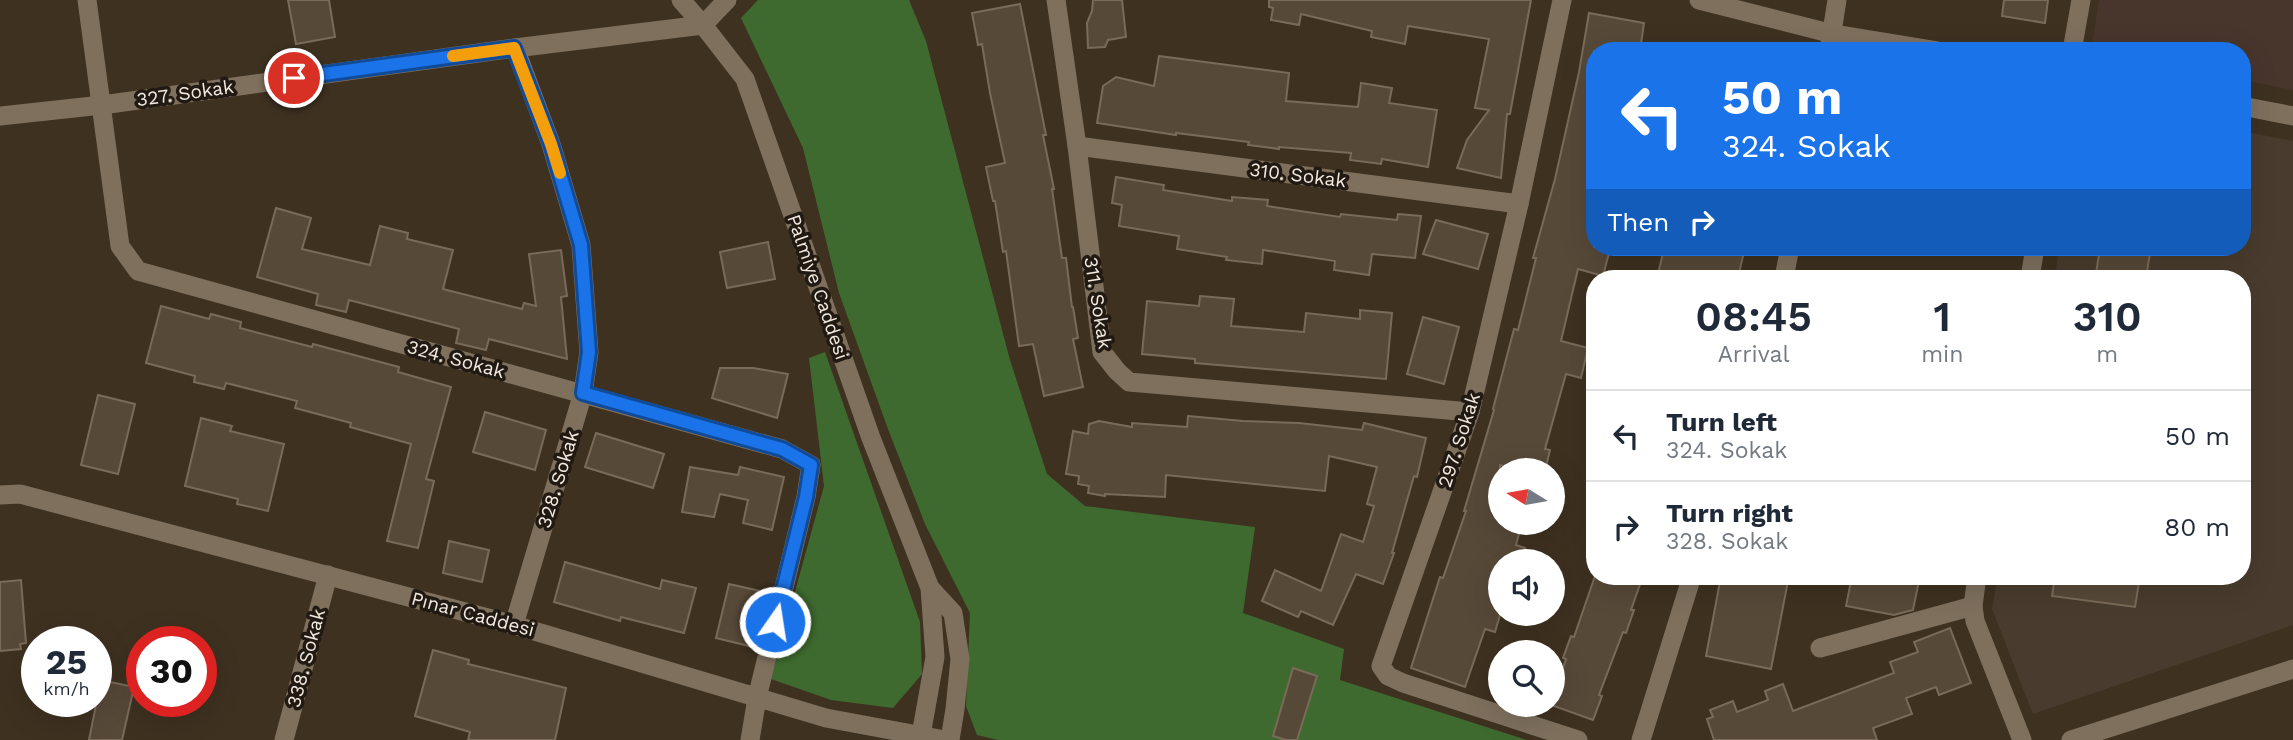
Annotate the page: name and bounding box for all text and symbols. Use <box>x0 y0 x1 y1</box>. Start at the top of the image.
pin <box>264 48 324 108</box>
icon: arrive <box>275 59 313 97</box>
text: 50 m <box>1722 68 1842 126</box>
icon: left <box>1607 70 1698 161</box>
street label: 327. Sokak <box>135 75 235 111</box>
text: 324. Sokak <box>1722 127 1891 165</box>
street label: 310. Sokak <box>1248 158 1348 192</box>
icon: right <box>1683 203 1721 241</box>
text: Then <box>1607 207 1669 237</box>
street label: Palmiye Caddesi <box>782 211 854 363</box>
street label: 311. Sokak <box>1079 255 1117 351</box>
text: 08:45 <box>1695 292 1812 341</box>
text: 1 <box>1934 292 1951 341</box>
text: 310 <box>2073 292 2142 341</box>
street label: 324. Sokak <box>405 335 508 383</box>
text: Arrival <box>1718 341 1789 368</box>
text: min <box>1921 341 1963 368</box>
text: m <box>2096 341 2118 368</box>
street label: 297. Sokak <box>1433 389 1485 490</box>
text: Turn left <box>1666 407 1777 437</box>
icon: left <box>1607 417 1645 455</box>
text: 50 m <box>2165 421 2230 451</box>
street label: 328. Sokak <box>532 427 584 531</box>
text: 324. Sokak <box>1666 437 1787 464</box>
north arrow <box>1488 458 1564 536</box>
map controls <box>1488 458 1565 717</box>
text: Turn right <box>1666 498 1793 528</box>
icon: right <box>1607 508 1645 546</box>
text: 80 m <box>2164 512 2230 542</box>
text: 328. Sokak <box>1666 528 1788 555</box>
button: sound <box>1488 549 1565 626</box>
position arrow <box>738 585 812 659</box>
street label: Pınar Caddesi <box>409 587 537 641</box>
street label: 338. Sokak <box>282 606 330 710</box>
speed limit sign: 30 <box>126 626 217 717</box>
button: search <box>1488 640 1565 717</box>
text: 25 <box>46 641 87 683</box>
text: km/h <box>43 678 90 699</box>

